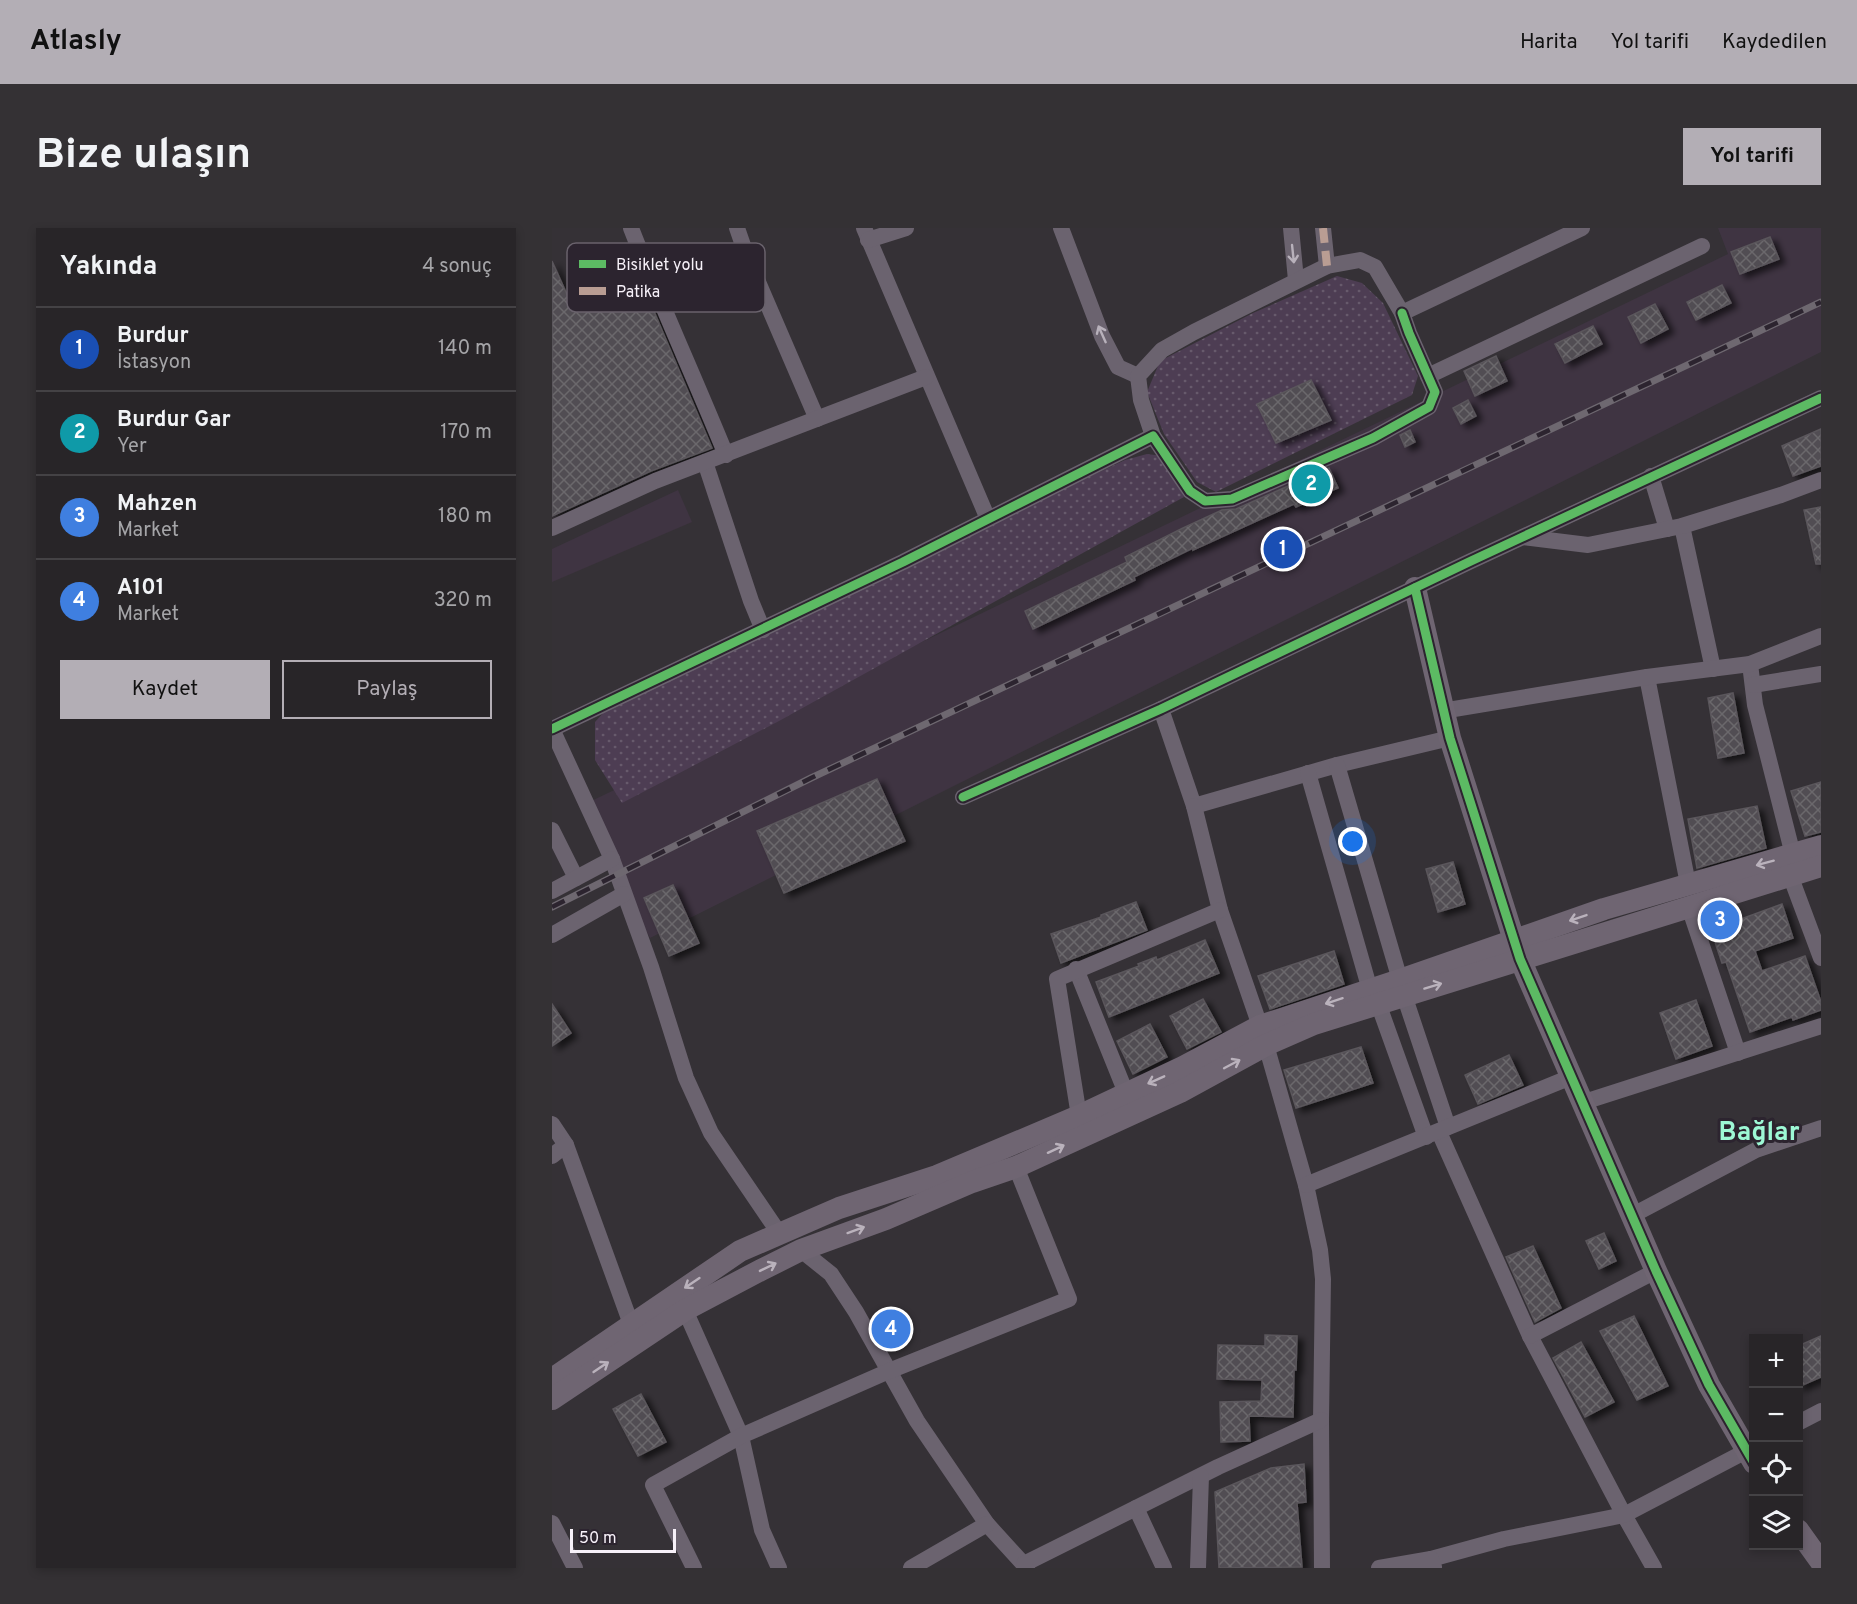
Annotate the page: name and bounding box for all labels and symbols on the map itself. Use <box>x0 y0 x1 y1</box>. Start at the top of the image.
legend <box>567 243 765 312</box>
one-way arrow <box>1288 244 1299 264</box>
text: Bisiklet yolu <box>616 256 704 276</box>
text: Patika <box>616 283 660 303</box>
one-way arrow <box>1096 326 1108 344</box>
pin: 2 <box>1292 462 1330 506</box>
pin: 1 <box>1264 526 1302 572</box>
your location <box>1338 827 1367 856</box>
one-way arrow <box>1756 858 1775 870</box>
pin: 3 <box>1700 898 1740 942</box>
one-way arrow <box>1569 914 1588 925</box>
one-way arrow <box>1423 980 1442 991</box>
one-way arrow <box>1325 996 1344 1007</box>
one-way arrow <box>1222 1058 1240 1069</box>
one-way arrow <box>1148 1074 1166 1086</box>
district label: Bağlar <box>1719 1117 1800 1150</box>
one-way arrow <box>1047 1142 1065 1154</box>
one-way arrow <box>846 1224 865 1235</box>
one-way arrow <box>758 1260 776 1272</box>
one-way arrow <box>684 1277 701 1289</box>
pin: 4 <box>872 1306 910 1352</box>
one-way arrow <box>592 1361 608 1373</box>
scale bar <box>570 1526 676 1554</box>

